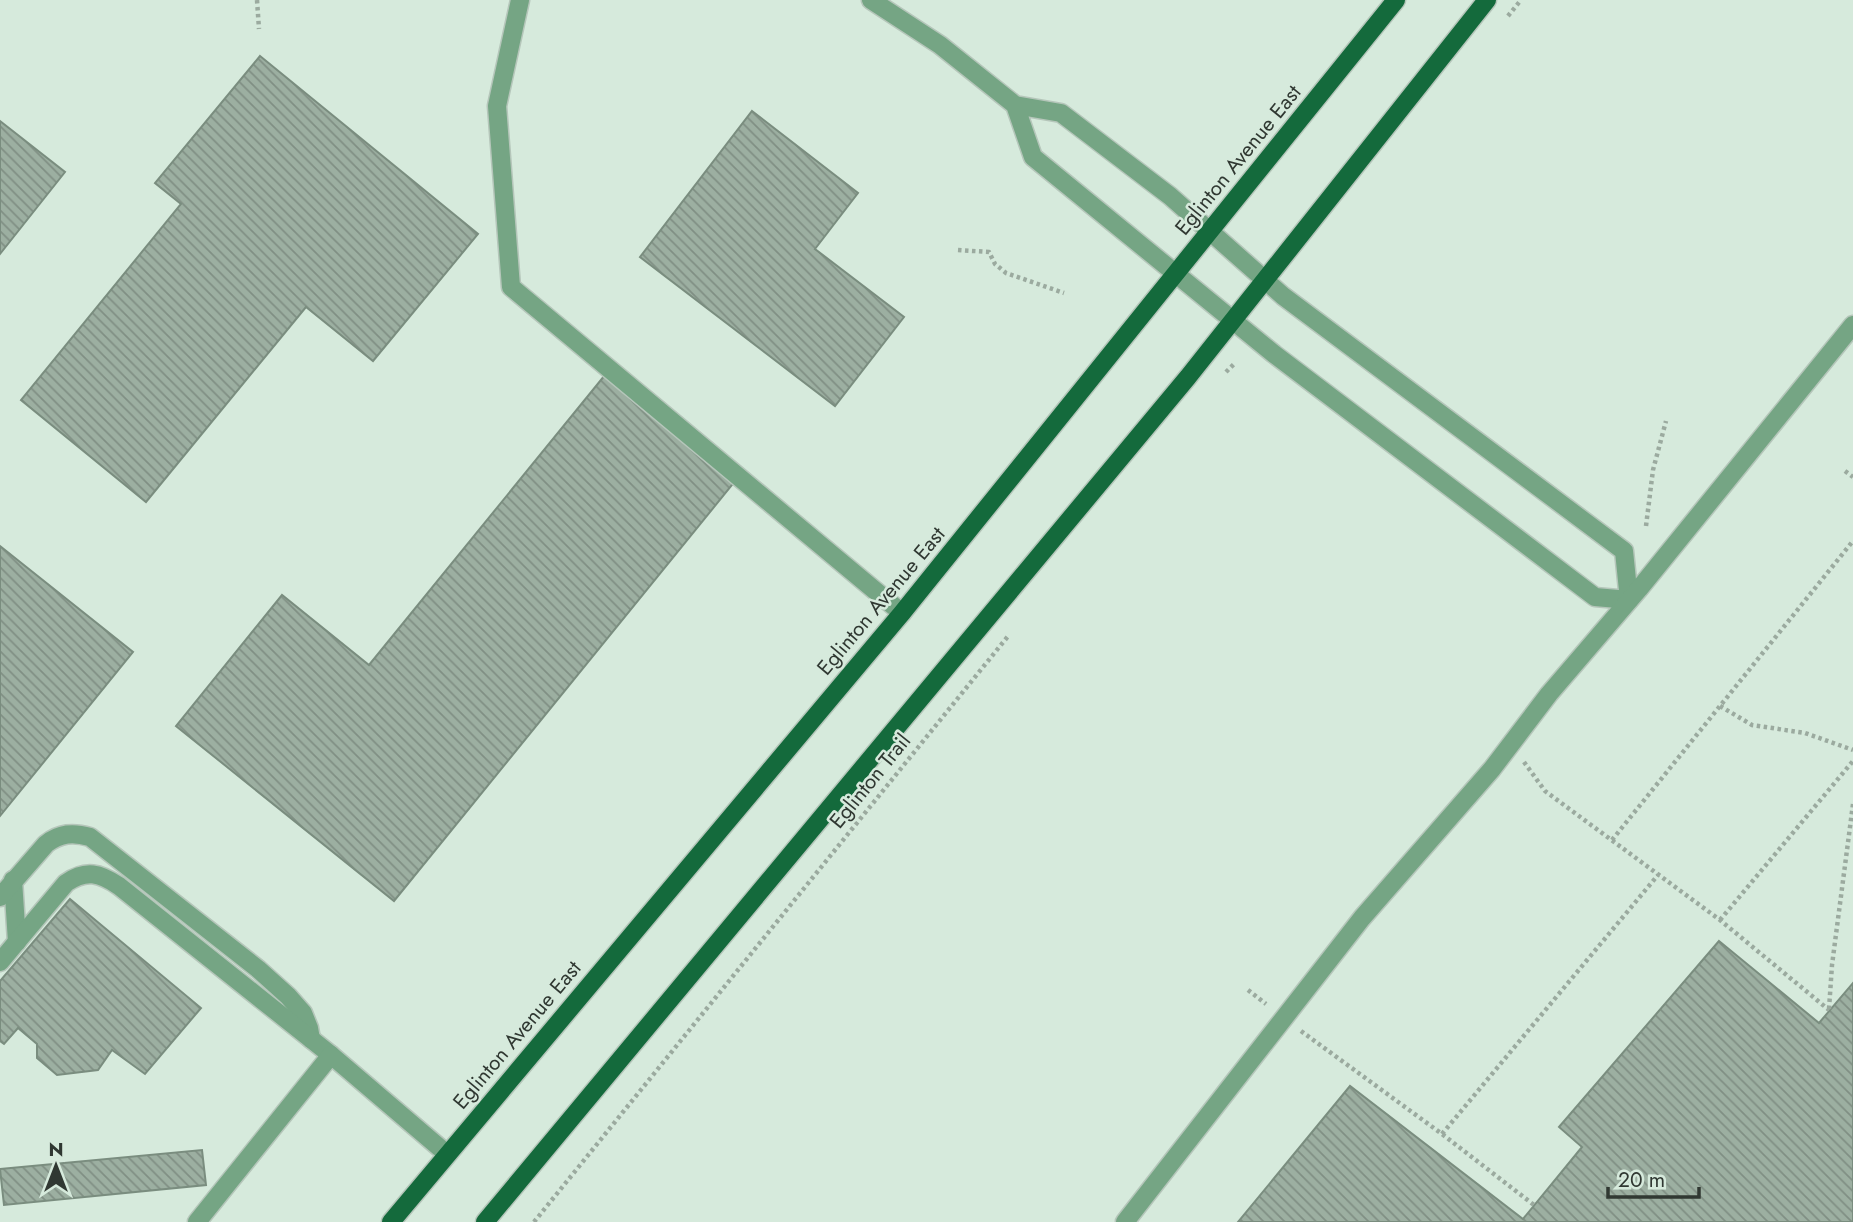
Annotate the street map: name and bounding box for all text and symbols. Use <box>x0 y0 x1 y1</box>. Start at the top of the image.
street label: Eglinton Avenue East <box>1168 78 1308 242</box>
street label: Eglinton Avenue East <box>810 520 952 682</box>
street label: Eglinton Trail <box>822 727 918 835</box>
street label: Eglinton Avenue East <box>446 954 588 1116</box>
north arrow <box>21 1131 91 1201</box>
text: N <box>48 1136 64 1163</box>
scale bar <box>1608 1156 1699 1200</box>
text: 20 m <box>1618 1165 1665 1195</box>

